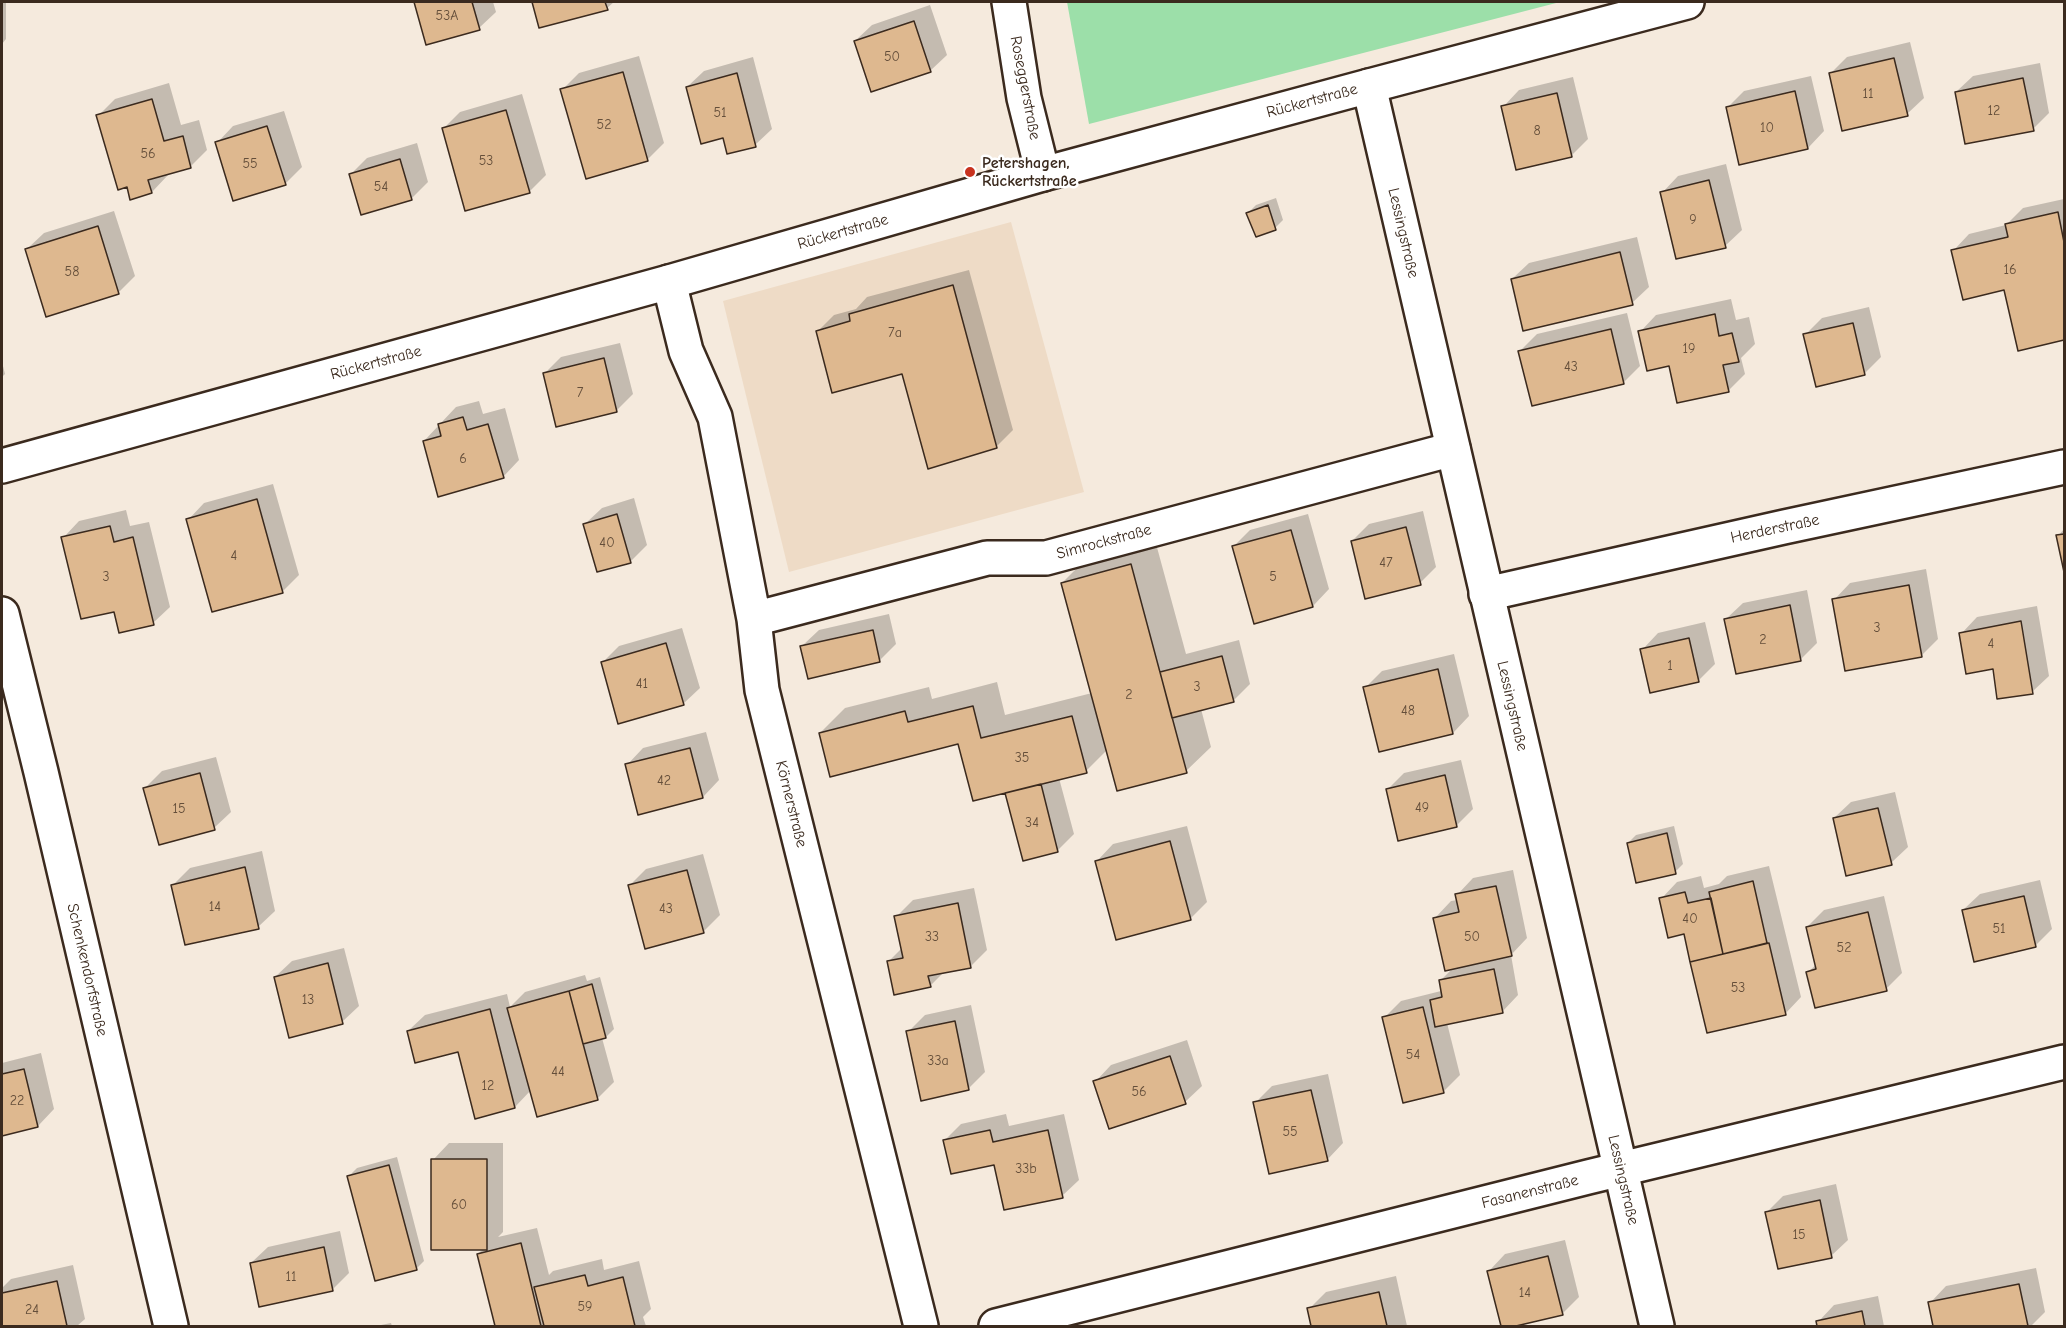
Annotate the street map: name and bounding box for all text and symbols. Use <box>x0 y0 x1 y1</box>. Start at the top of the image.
house number: 53A <box>436 8 458 24</box>
street label: Roseggerstraße <box>1006 34 1044 142</box>
house number: 50 <box>884 49 900 65</box>
street label: Rückertstraße <box>1264 80 1360 122</box>
house number: 11 <box>1862 86 1874 102</box>
house number: 12 <box>1988 103 2000 119</box>
house number: 51 <box>713 105 727 121</box>
house number: 52 <box>597 117 611 133</box>
house number: 10 <box>1760 120 1774 136</box>
house number: 8 <box>1533 123 1541 139</box>
house number: 56 <box>140 146 156 162</box>
house number: 53 <box>479 153 493 169</box>
place label: Petershagen, Rückertstraße <box>982 153 1077 191</box>
house number: 55 <box>242 156 258 172</box>
marker: Petershagen, Rückertstraße <box>963 165 977 179</box>
house number: 54 <box>374 179 388 195</box>
street label: Lessingstraße <box>1383 186 1423 280</box>
street label: Rückertstraße <box>795 210 891 254</box>
house number: 9 <box>1689 212 1697 228</box>
house number: 16 <box>2003 262 2017 278</box>
house number: 58 <box>65 264 79 280</box>
house number: 7a <box>888 325 902 341</box>
house number: 19 <box>1683 341 1695 357</box>
street label: Rückertstraße <box>328 342 424 384</box>
house number: 43 <box>1564 359 1578 375</box>
house number: 7 <box>577 385 583 401</box>
house number: 6 <box>459 451 467 467</box>
street label: Herderstraße <box>1729 510 1821 548</box>
street label: Simrockstraße <box>1054 520 1154 564</box>
house number: 40 <box>599 535 615 551</box>
house number: 4 <box>231 548 237 564</box>
house number: 47 <box>1379 555 1393 571</box>
house number: 3 <box>102 569 110 585</box>
house number: 5 <box>1269 569 1277 585</box>
house number: 3 <box>1873 620 1881 636</box>
house number: 2 <box>1759 632 1767 648</box>
house number: 4 <box>1988 636 1994 652</box>
house number: 1 <box>1667 658 1673 674</box>
street label: Lessingstraße <box>1492 659 1532 753</box>
house number: 41 <box>636 676 648 692</box>
house number: 3 <box>1193 679 1201 695</box>
house number: 2 <box>1125 687 1133 703</box>
house number: 48 <box>1401 703 1415 719</box>
house number: 35 <box>1015 750 1029 766</box>
street label: Körnerstraße <box>771 759 811 849</box>
house number: 42 <box>657 773 671 789</box>
house number: 49 <box>1415 800 1429 816</box>
house number: 15 <box>172 801 186 817</box>
house number: 34 <box>1025 815 1039 831</box>
house number: 14 <box>209 899 221 915</box>
house number: 43 <box>659 901 673 917</box>
street label: Schenkendorfstraße <box>62 902 112 1038</box>
house number: 40 <box>1682 911 1698 927</box>
house number: 51 <box>1992 921 2006 937</box>
house number: 33 <box>925 929 939 945</box>
house number: 50 <box>1464 929 1480 945</box>
house number: 52 <box>1837 940 1851 956</box>
house number: 53 <box>1731 980 1745 996</box>
house number: 13 <box>302 992 314 1008</box>
house number: 54 <box>1406 1047 1420 1063</box>
house number: 33a <box>927 1053 949 1069</box>
house number: 44 <box>551 1064 565 1080</box>
house number: 12 <box>482 1078 494 1094</box>
house number: 56 <box>1131 1084 1147 1100</box>
house number: 22 <box>10 1093 24 1109</box>
house number: 55 <box>1282 1124 1298 1140</box>
street label: Lessingstraße <box>1603 1133 1643 1227</box>
house number: 33b <box>1015 1161 1037 1177</box>
street label: Fasanenstraße <box>1480 1171 1580 1213</box>
house number: 60 <box>451 1197 467 1213</box>
house number: 15 <box>1792 1227 1806 1243</box>
house number: 11 <box>285 1269 297 1285</box>
house number: 14 <box>1519 1285 1531 1301</box>
house number: 59 <box>577 1299 593 1315</box>
house number: 24 <box>25 1302 39 1318</box>

